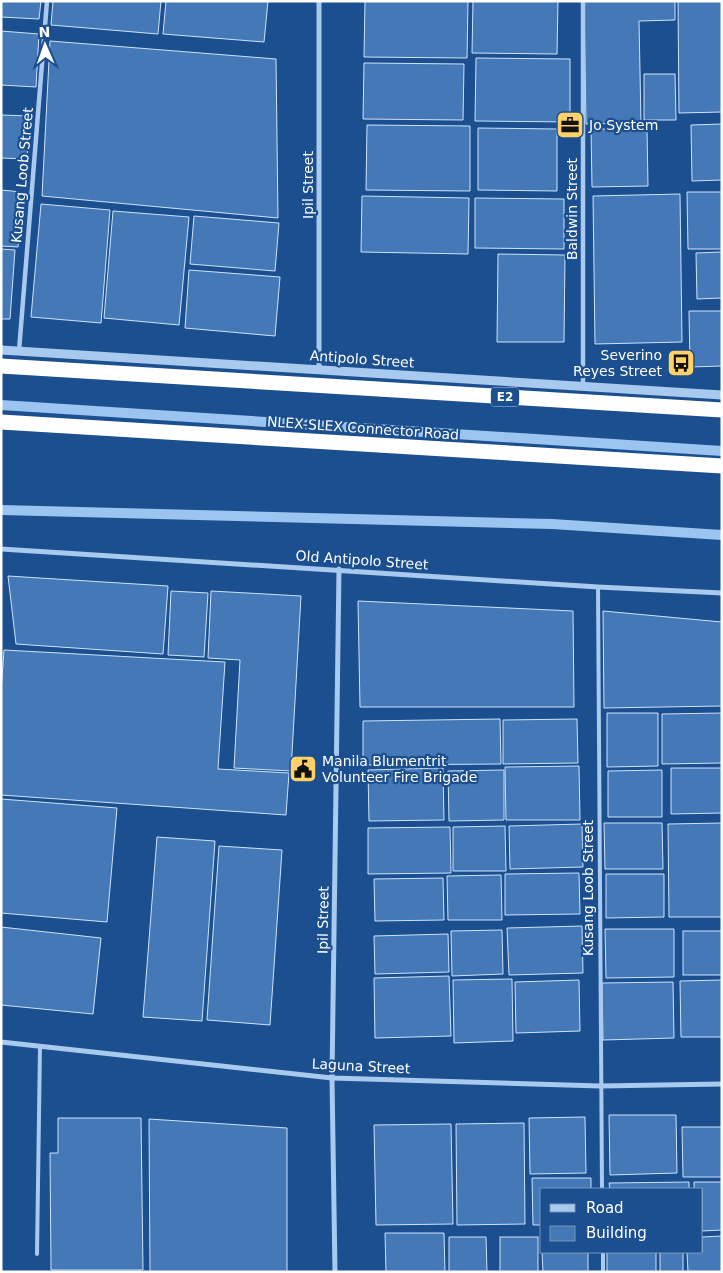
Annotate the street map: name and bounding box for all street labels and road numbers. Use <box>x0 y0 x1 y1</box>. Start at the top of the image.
street label: Kusang Loob Street <box>8 106 36 243</box>
street label: Ipil Street <box>300 151 316 219</box>
street label: Baldwin Street <box>564 157 580 260</box>
street label: Antipolo Street <box>309 347 415 371</box>
road number: E2 <box>491 388 519 407</box>
street label: NLEX-SLEX Connector Road <box>266 413 460 443</box>
street label: Old Antipolo Street <box>295 547 429 573</box>
street label: Kusang Loob Street <box>580 819 596 956</box>
street label: Ipil Street <box>314 885 332 954</box>
street label: Laguna Street <box>311 1055 411 1077</box>

